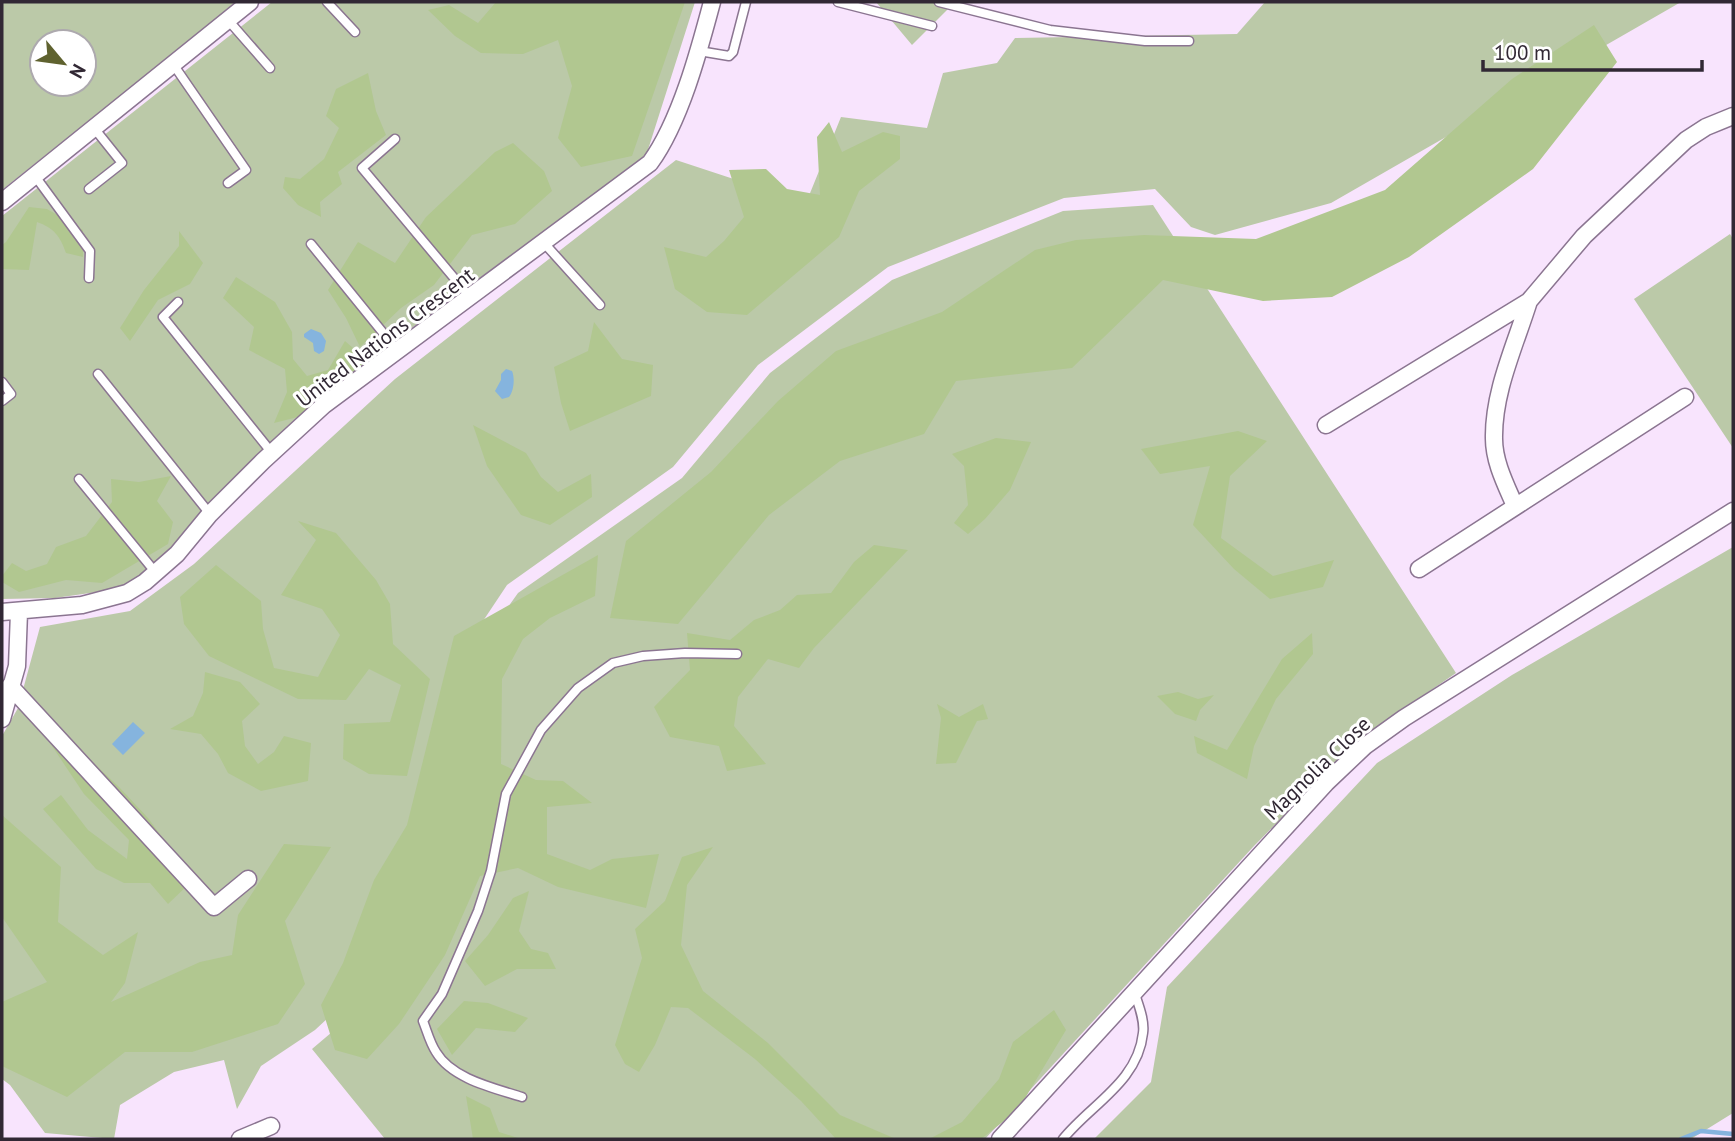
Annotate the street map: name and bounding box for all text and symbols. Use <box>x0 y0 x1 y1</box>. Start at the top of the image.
north arrow <box>28 28 98 98</box>
scale bar <box>1483 28 1702 72</box>
text: 100 m <box>1494 39 1551 66</box>
text: N <box>64 60 91 83</box>
street label: United Nations Crescent <box>290 261 480 413</box>
street label: Magnolia Close <box>1258 710 1376 826</box>

